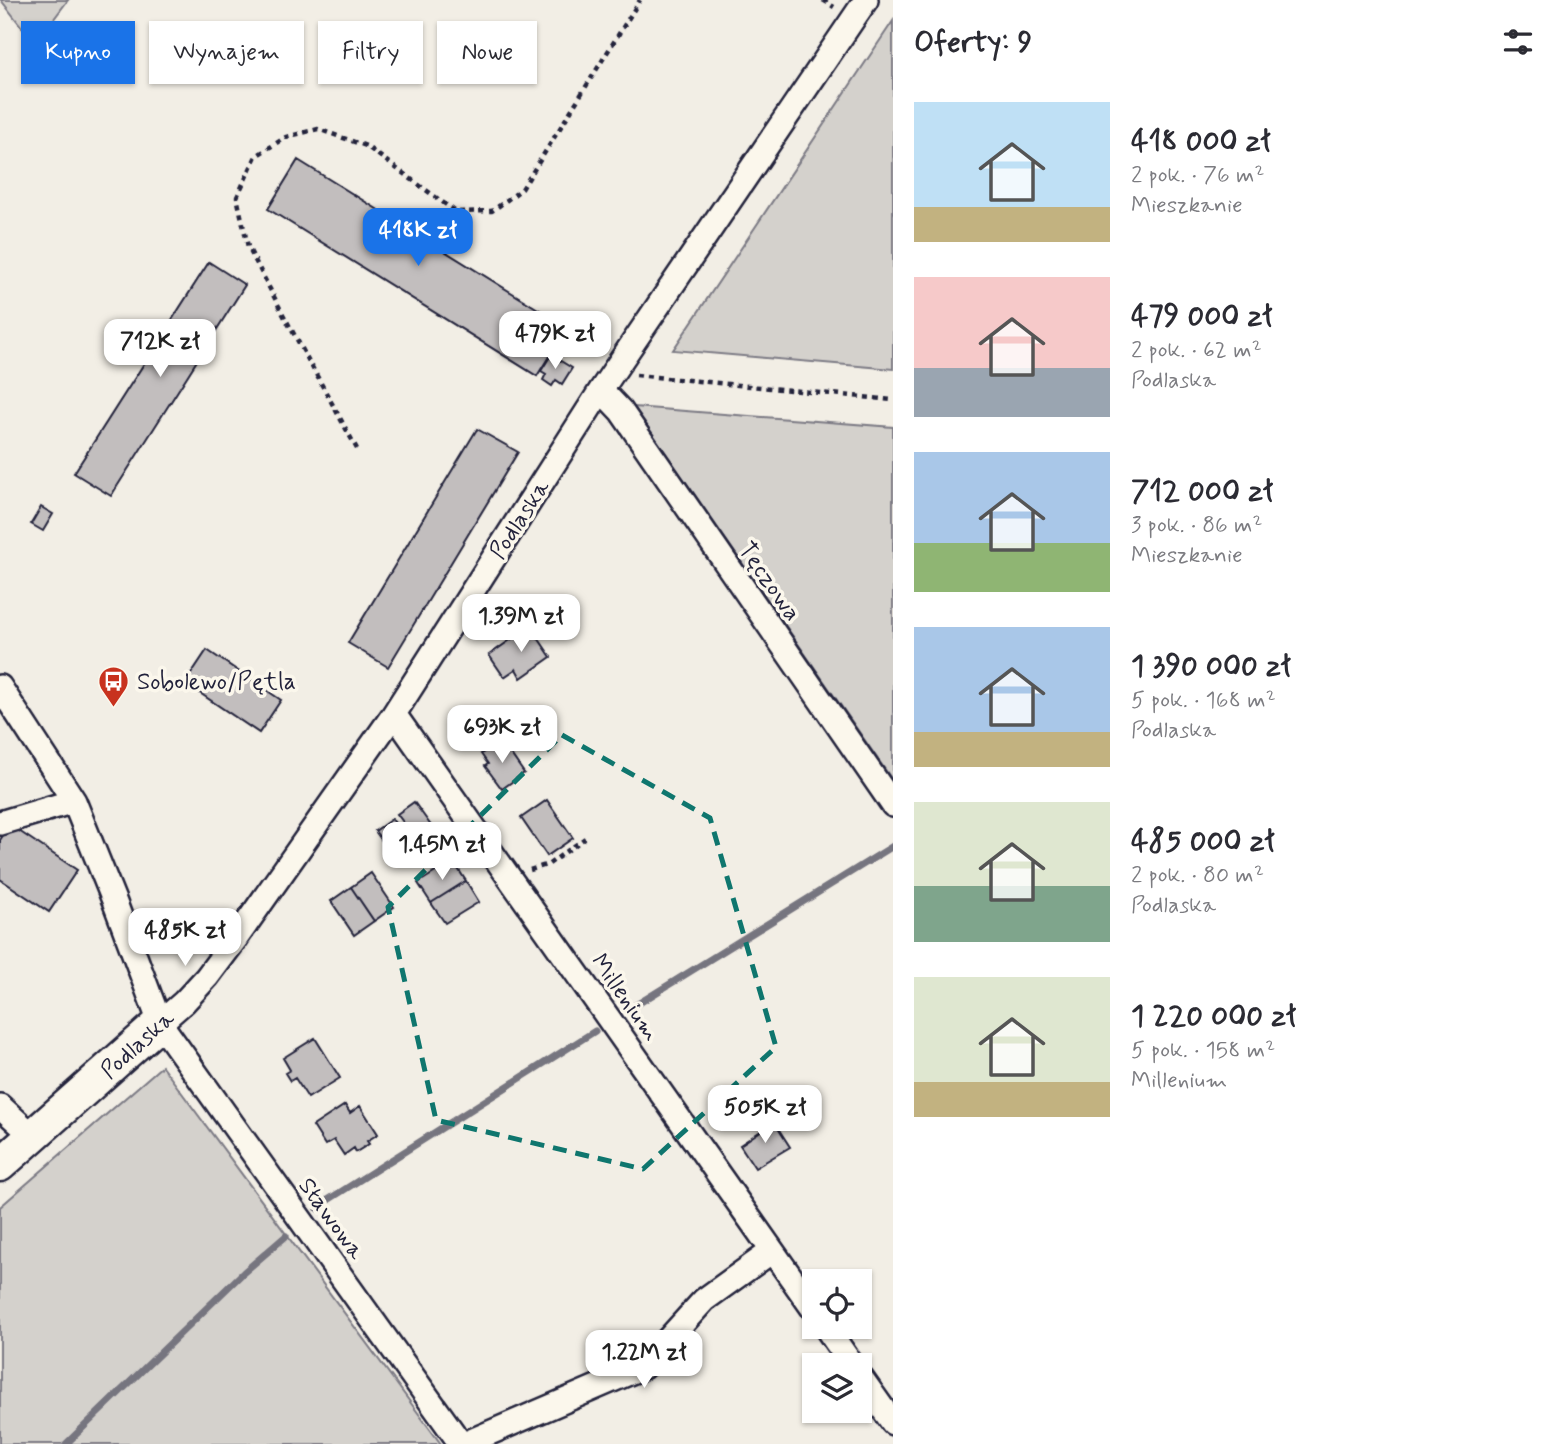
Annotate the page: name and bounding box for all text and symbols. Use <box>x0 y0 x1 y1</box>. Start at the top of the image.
chip: Kupno <box>21 21 135 84</box>
chip: Wynajem <box>149 21 304 84</box>
chip: Filtry <box>318 21 423 84</box>
chip: Nowe <box>437 21 537 84</box>
text: Oferty: 9 <box>914 23 1032 62</box>
icon: filters <box>1499 23 1537 61</box>
text: 418 000 zł <box>1131 122 1271 161</box>
icon: home <box>970 130 1054 214</box>
text: 2 pok. · 76 m² <box>1131 161 1264 191</box>
text: Mieszkanie <box>1131 191 1243 221</box>
pin: 418K zł <box>353 208 483 268</box>
text: 418K zł <box>379 216 457 246</box>
text: 479 000 zł <box>1131 297 1273 336</box>
icon: home <box>970 305 1054 389</box>
pin: 479K zł <box>490 312 620 371</box>
text: 479K zł <box>515 319 595 349</box>
pin: 712K zł <box>95 320 225 379</box>
text: 712K zł <box>120 327 200 357</box>
text: 2 pok. · 62 m² <box>1131 336 1262 366</box>
text: Podlaska <box>1131 366 1216 396</box>
text: 712 000 zł <box>1131 472 1273 511</box>
street label: Podlaska <box>483 474 558 566</box>
icon: home <box>970 480 1054 564</box>
text: 3 pok. · 86 m² <box>1131 511 1263 541</box>
street label: Tęczowa <box>730 536 807 627</box>
text: Mieszkanie <box>1131 541 1243 571</box>
pin: 1.39M zł <box>449 594 593 654</box>
text: 1.39M zł <box>478 602 564 632</box>
text: 1 390 000 zł <box>1131 647 1291 686</box>
icon: home <box>970 655 1054 739</box>
bus stop icon: Sobolewo/Pętla <box>97 664 131 708</box>
place label: Sobolewo/Pętla <box>137 667 296 698</box>
text: 5 pok. · 168 m² <box>1131 686 1276 716</box>
pin: 693K zł <box>437 706 567 765</box>
text: 693K zł <box>463 713 541 743</box>
text: Podlaska <box>1131 716 1216 746</box>
pin: 1.45M zł <box>370 822 514 882</box>
text: 485 000 zł <box>1131 822 1275 861</box>
text: 1.45M zł <box>398 830 486 860</box>
icon: home <box>970 830 1054 914</box>
text: 2 pok. · 80 m² <box>1131 861 1264 891</box>
text: Podlaska <box>1131 891 1216 921</box>
pin: 485K zł <box>120 908 250 968</box>
text: 485K zł <box>144 916 226 946</box>
street label: Millenium <box>583 948 666 1048</box>
text: 1 220 000 zł <box>1131 997 1296 1036</box>
street label: Podlaska <box>95 1003 182 1086</box>
icon: home <box>970 1005 1054 1089</box>
text: 5 pok. · 158 m² <box>1131 1036 1275 1066</box>
text: Millenium <box>1131 1066 1227 1096</box>
pin: 505K zł <box>700 1086 830 1145</box>
text: 505K zł <box>724 1093 806 1123</box>
street label: Stawowa <box>291 1172 371 1266</box>
map controls <box>802 1269 872 1423</box>
button: locate <box>802 1269 872 1339</box>
pin: 1.22M zł <box>572 1330 716 1390</box>
text: 1.22M zł <box>601 1338 687 1368</box>
button: layers <box>802 1353 872 1423</box>

